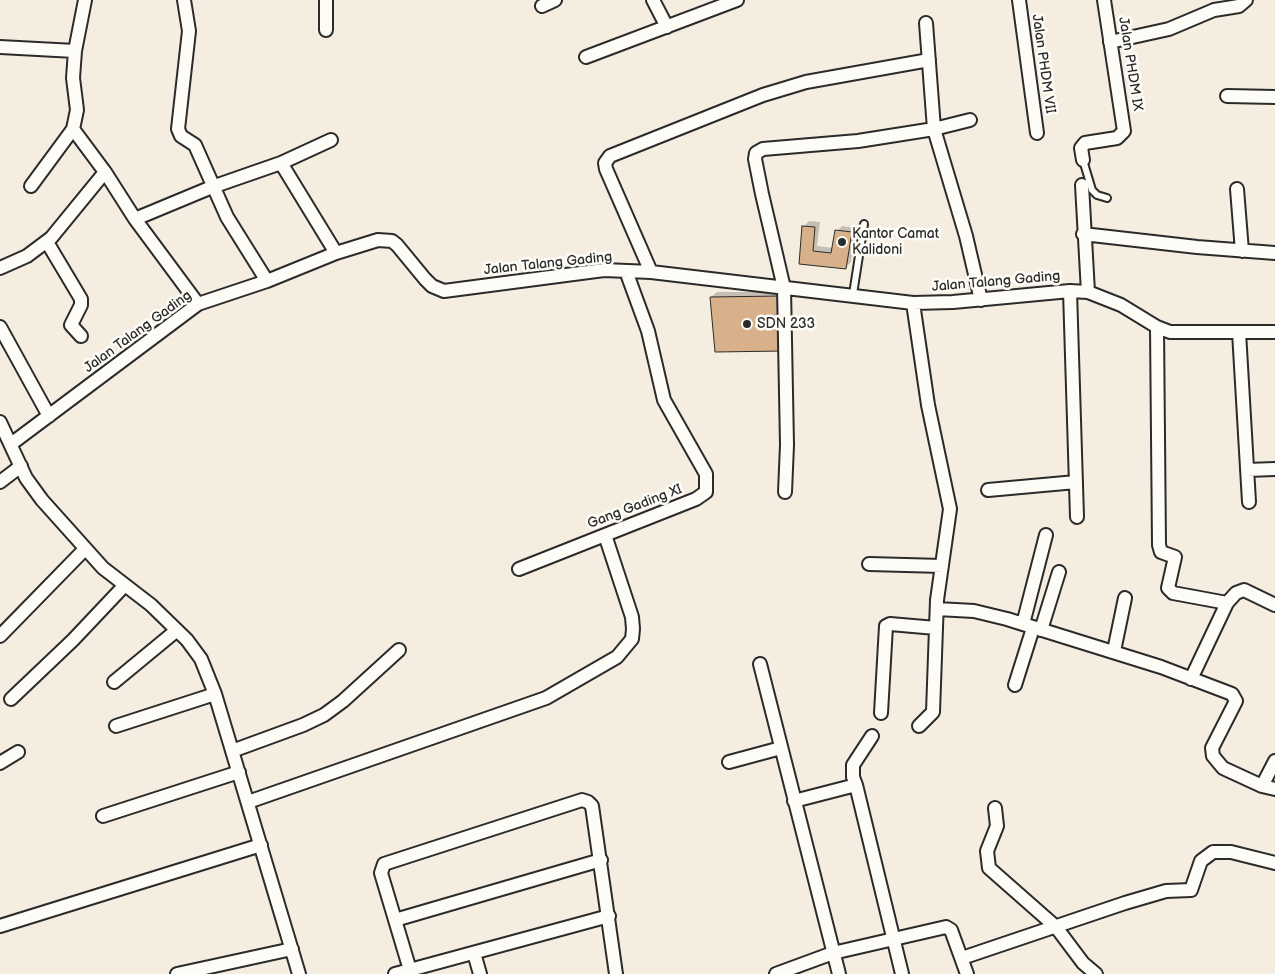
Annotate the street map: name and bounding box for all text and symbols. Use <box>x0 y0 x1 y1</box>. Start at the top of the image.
street label: Jalan PHDM VII <box>1028 13 1058 115</box>
street label: Jalan PHDM IX <box>1114 16 1146 112</box>
place label: Kantor Camat Kalidoni <box>852 226 939 258</box>
marker: Kantor Camat Kalidoni <box>836 236 848 248</box>
street label: Jalan Talang Gading <box>483 249 613 279</box>
street label: Jalan Talang Gading <box>931 268 1061 296</box>
street label: Jalan Talang Gading <box>81 287 195 377</box>
place label: SDN 233 <box>757 316 815 332</box>
marker: SDN 233 <box>741 318 753 330</box>
street label: Gang Gading XI <box>585 481 685 533</box>

